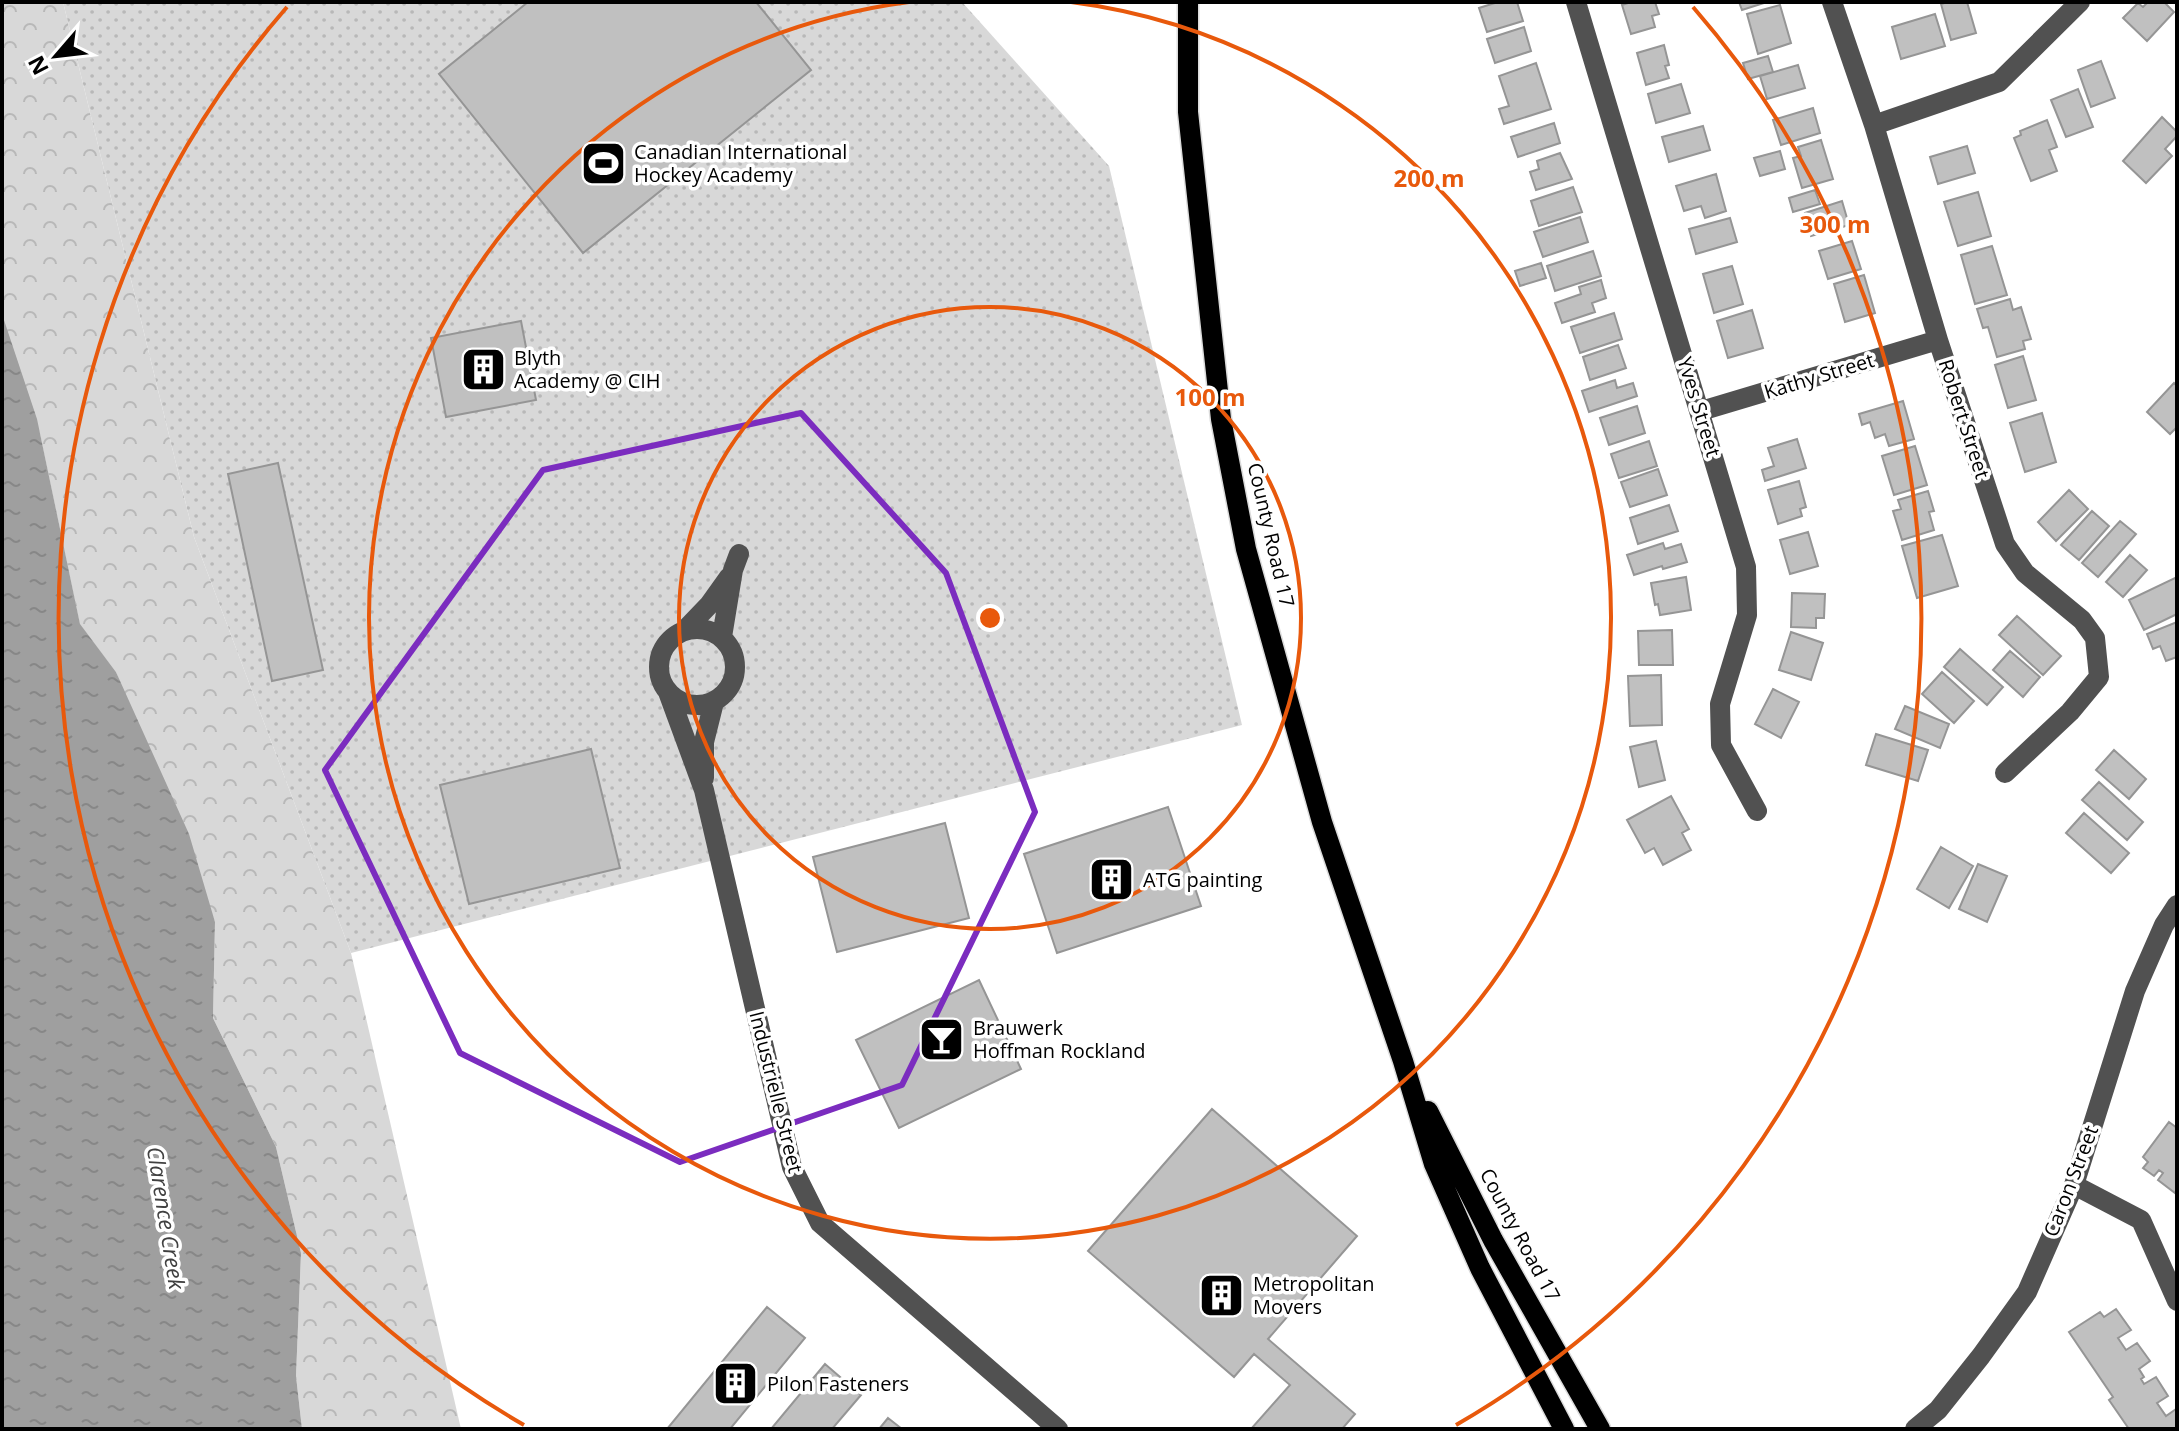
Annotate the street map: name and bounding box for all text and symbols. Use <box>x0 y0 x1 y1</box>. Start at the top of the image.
north arrow <box>16 16 96 96</box>
text: N <box>20 51 55 81</box>
place label: Canadian International Hockey Academy <box>634 138 847 188</box>
sports icon: Canadian International Hockey Academy <box>579 140 627 188</box>
text: 200 m <box>1394 161 1464 194</box>
text: 300 m <box>1800 207 1870 240</box>
place label: Blyth Academy @ CIH <box>514 344 661 394</box>
building icon: Blyth Academy @ CIH <box>459 345 507 393</box>
street label: Kathy Street <box>1760 346 1877 405</box>
street label: Yves Street <box>1672 354 1727 460</box>
street label: Robert Street <box>1932 356 1997 482</box>
text: 100 m <box>1175 380 1245 413</box>
street label: County Road 17 <box>1242 460 1301 610</box>
centre of rings <box>976 604 1004 632</box>
building icon: ATG painting <box>1088 856 1136 904</box>
place label: ATG painting <box>1143 866 1263 893</box>
street label: Industrielle Street <box>743 1008 810 1176</box>
place label: Brauwerk Hoffman Rockland <box>973 1014 1145 1064</box>
bar icon: Brauwerk Hoffman Rockland <box>918 1016 966 1064</box>
street label: Caron Street <box>2037 1121 2104 1240</box>
water label: Clarence Creek <box>141 1144 193 1293</box>
street label: County Road 17 <box>1474 1163 1567 1306</box>
place label: Metropolitan Movers <box>1253 1270 1374 1320</box>
building icon: Metropolitan Movers <box>1198 1271 1246 1319</box>
building icon: Pilon Fasteners <box>712 1360 760 1408</box>
place label: Pilon Fasteners <box>767 1370 909 1397</box>

